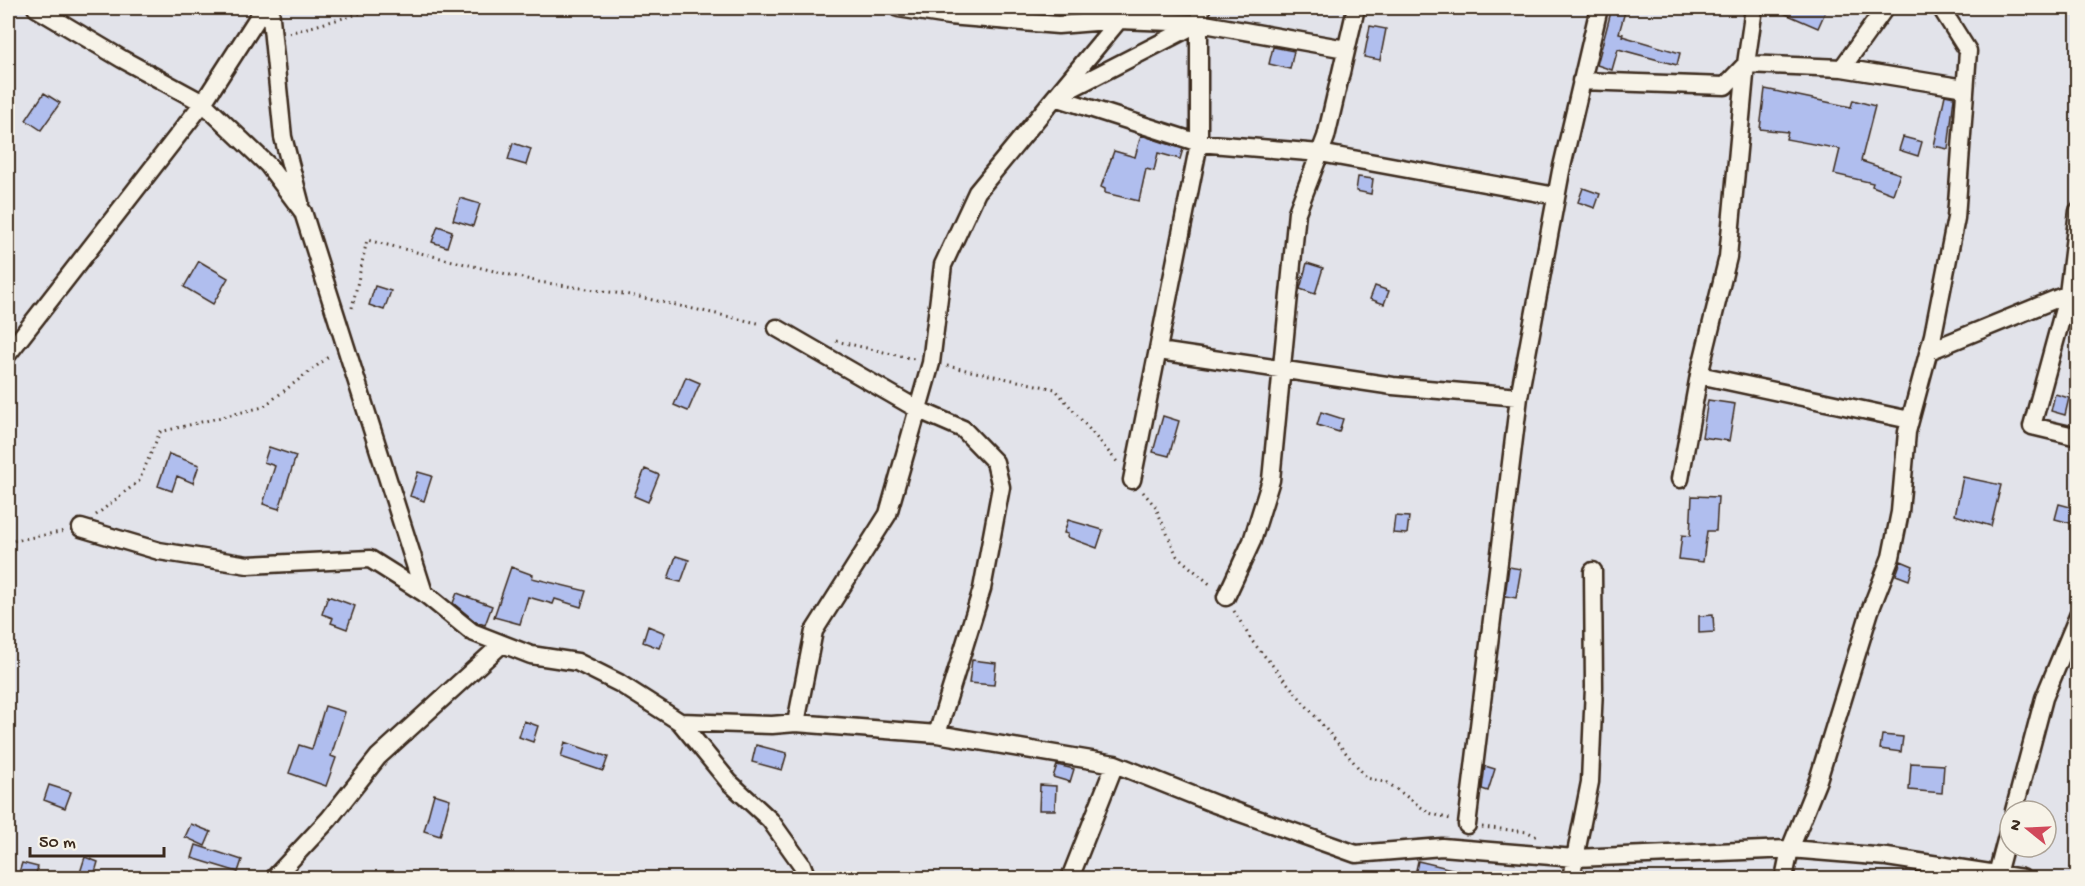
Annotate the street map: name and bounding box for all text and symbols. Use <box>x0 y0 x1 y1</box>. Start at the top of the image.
north arrow <box>1998 799 2058 859</box>
text: N <box>2006 817 2028 833</box>
scale bar <box>30 820 164 858</box>
text: 50 m <box>39 833 76 854</box>

